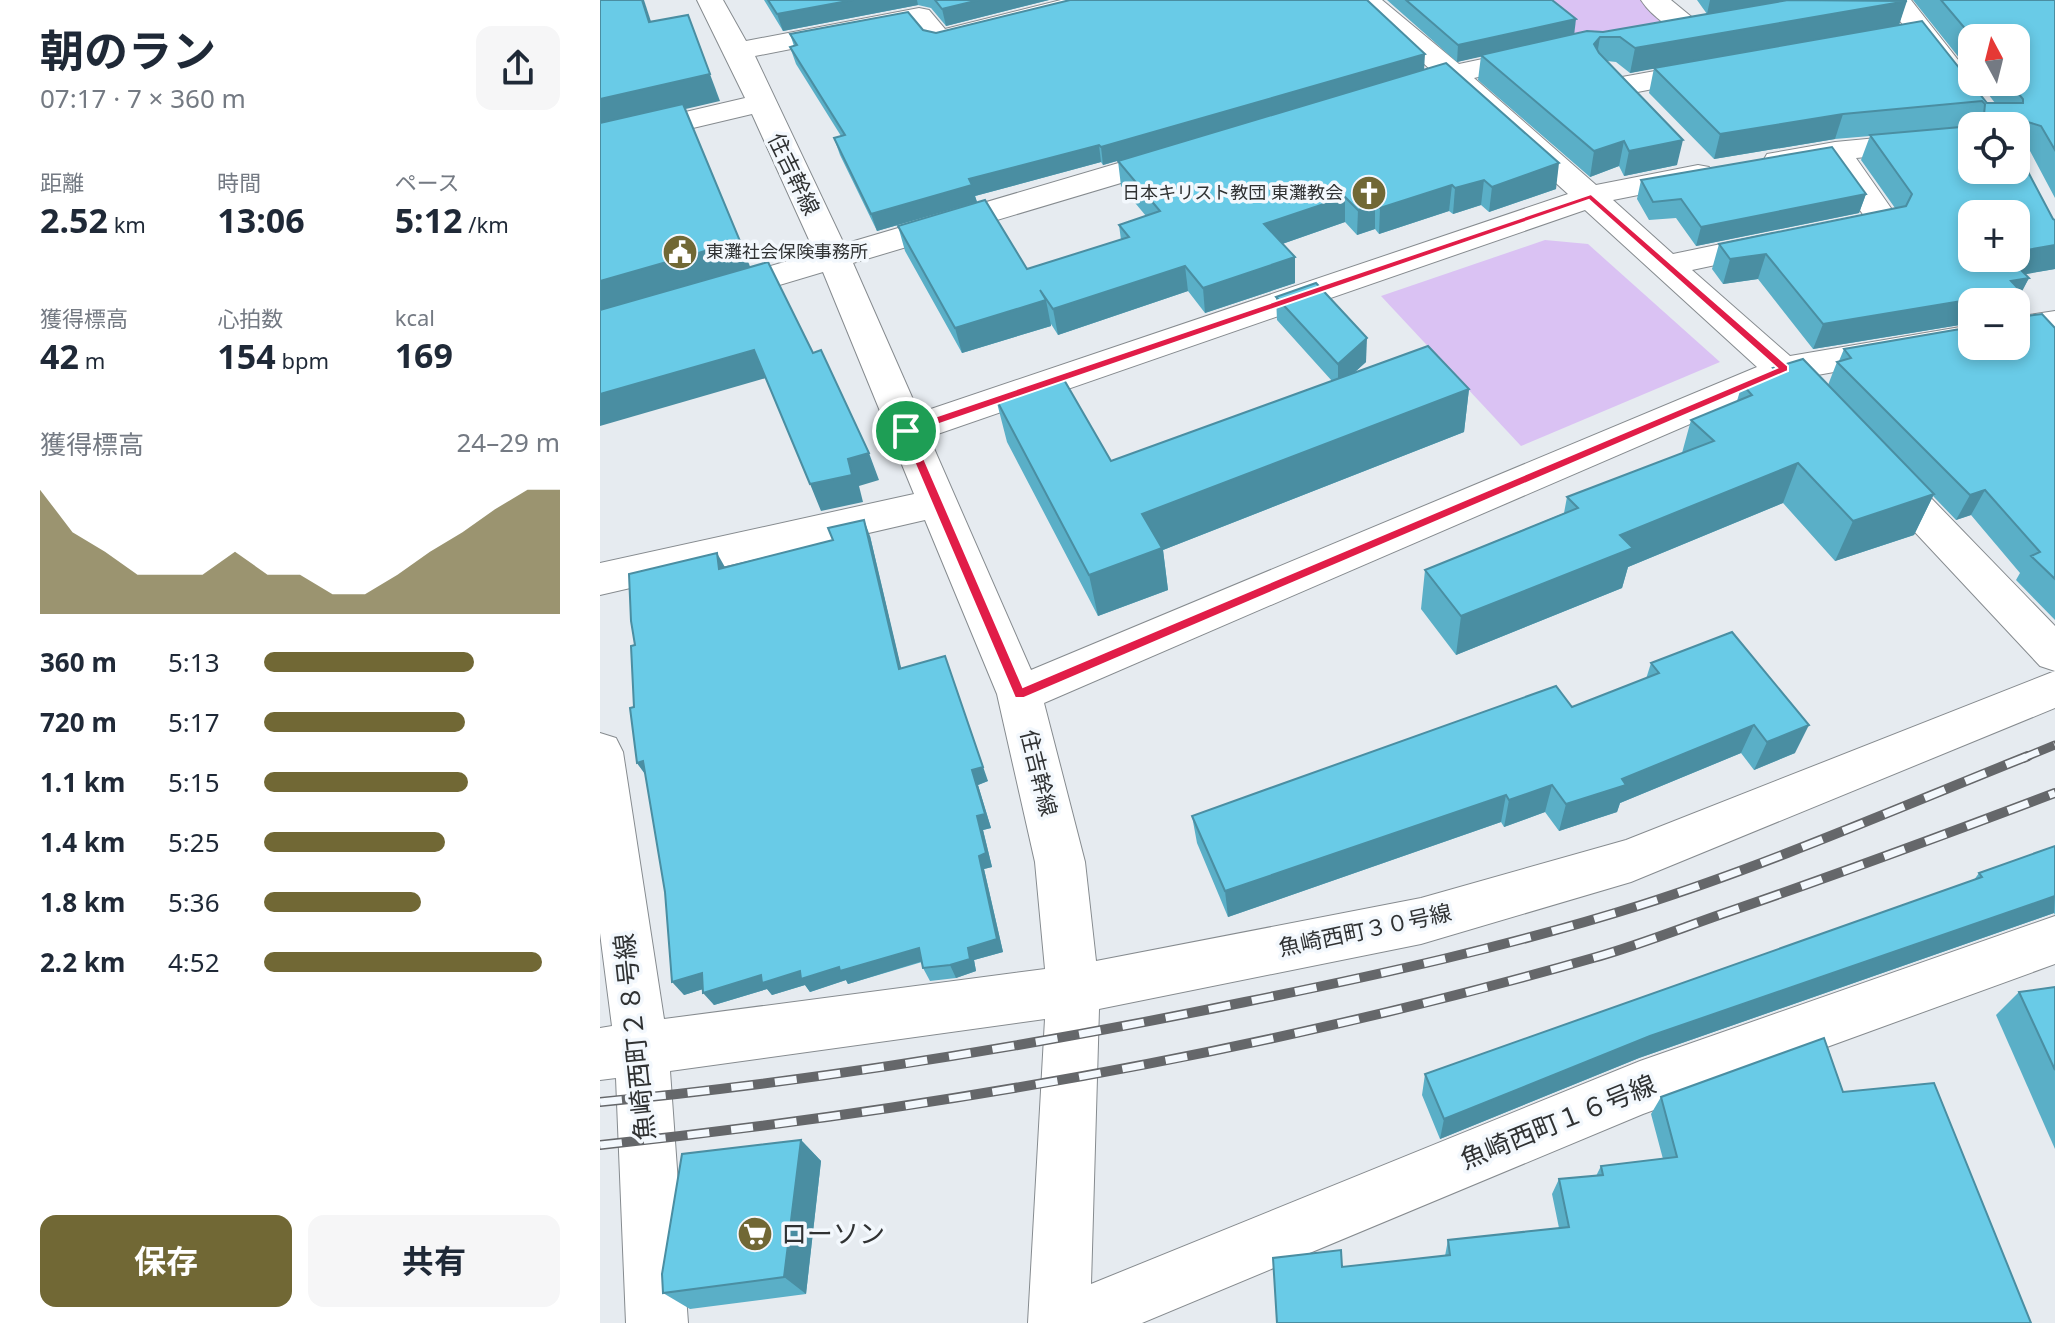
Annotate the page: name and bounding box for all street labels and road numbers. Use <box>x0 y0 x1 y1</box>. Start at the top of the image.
street label: 住吉幹線 <box>762 127 828 220</box>
street label: 住吉幹線 <box>1015 726 1065 819</box>
street label: 魚崎西町３０号線 <box>1276 896 1454 962</box>
street label: 魚崎西町２８号線 <box>605 932 663 1142</box>
street label: 魚崎西町１６号線 <box>1454 1065 1661 1177</box>

